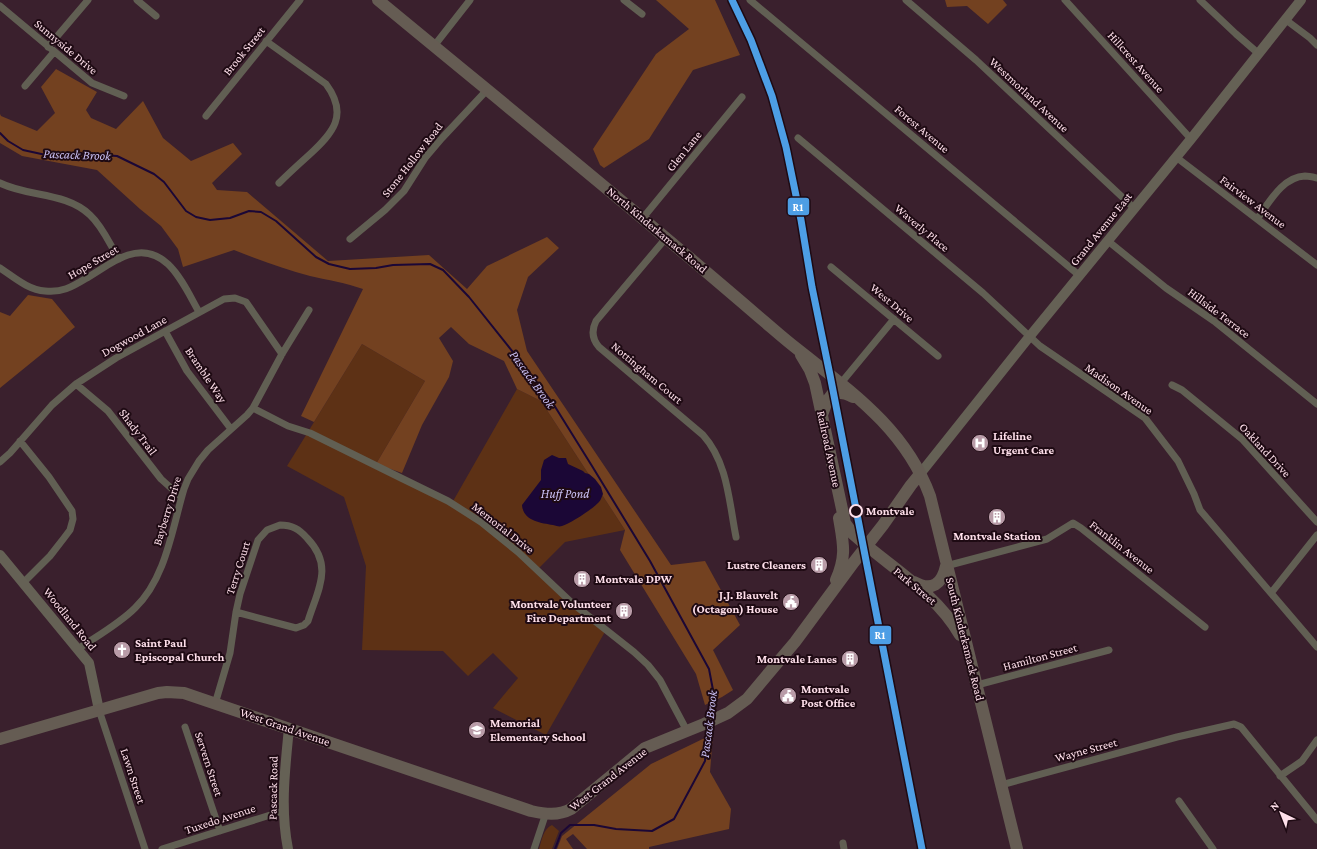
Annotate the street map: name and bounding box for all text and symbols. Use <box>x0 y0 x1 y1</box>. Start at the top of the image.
street label: Sunnyside Drive <box>32 17 100 77</box>
street label: Brook Street <box>220 23 269 78</box>
street label: Hillcrest Avenue <box>1105 28 1167 96</box>
street label: Westmorland Avenue <box>986 55 1072 135</box>
street label: Forest Avenue <box>892 102 952 156</box>
street label: Stone Hollow Road <box>379 119 446 200</box>
street label: Glen Lane <box>663 128 705 174</box>
water label: Pascack Brook <box>43 146 112 163</box>
street label: Fairview Avenue <box>1217 173 1289 231</box>
street label: North Kinderkamack Road <box>604 184 711 276</box>
street label: Grand Avenue East <box>1067 189 1136 269</box>
line badge: R1 <box>787 197 810 216</box>
text: R1 <box>793 201 803 213</box>
street label: Waverly Place <box>892 201 952 255</box>
street label: Hope Street <box>65 241 122 282</box>
street label: West Drive <box>867 281 917 325</box>
street label: Hillside Terrace <box>1185 285 1253 341</box>
street label: Dogwood Lane <box>99 312 169 360</box>
street label: Nottingham Court <box>609 339 686 407</box>
street label: Bramble Way <box>182 344 230 406</box>
water label: Pascack Brook <box>507 347 559 412</box>
street label: Madison Avenue <box>1082 360 1156 418</box>
street label: Shady Trail <box>116 406 160 458</box>
street label: Railroad Avenue <box>814 409 844 489</box>
street label: Oakland Drive <box>1236 420 1294 480</box>
place label: Lifeline Urgent Care <box>993 429 1054 457</box>
hospital icon: Lifeline Urgent Care <box>970 433 990 453</box>
street label: Bayberry Drive <box>150 475 184 547</box>
water label: Huff Pond <box>541 486 590 501</box>
street label: Memorial Drive <box>469 499 537 557</box>
marker: Montvale <box>849 504 863 518</box>
place label: Montvale <box>866 504 915 518</box>
building icon: Montvale Station <box>987 507 1007 527</box>
street label: Franklin Avenue <box>1087 517 1157 577</box>
place label: Montvale Station <box>953 529 1041 543</box>
street label: Terry Court <box>223 539 254 596</box>
building icon: Lustre Cleaners <box>809 555 829 575</box>
place label: Lustre Cleaners <box>727 558 806 572</box>
street label: Park Street <box>891 564 940 609</box>
building icon: Montvale DPW <box>572 569 592 589</box>
place label: Montvale DPW <box>595 572 673 586</box>
street label: South Kinderkamack Road <box>943 576 987 703</box>
street label: Woodland Road <box>40 585 100 654</box>
place label: J.J. Blauvelt (Octagon) House <box>692 588 779 616</box>
public building icon: J.J. Blauvelt (Octagon) House <box>781 592 801 612</box>
place label: Montvale Volunteer Fire Department <box>510 597 612 625</box>
building icon: Montvale Volunteer Fire Department <box>614 601 634 621</box>
line badge: R1 <box>869 625 892 645</box>
text: R1 <box>875 629 885 641</box>
place label: Saint Paul Episcopal Church <box>135 636 224 664</box>
church icon: Saint Paul Episcopal Church <box>112 640 132 660</box>
street label: Hamilton Street <box>1001 640 1080 674</box>
building icon: Montvale Lanes <box>840 649 860 669</box>
place label: Montvale Lanes <box>757 652 837 666</box>
place label: Montvale Post Office <box>801 682 856 710</box>
public building icon: Montvale Post Office <box>778 686 798 706</box>
water label: Pascack Brook <box>697 688 720 759</box>
street label: West Grand Avenue <box>238 705 332 749</box>
place label: Memorial Elementary School <box>490 716 586 744</box>
school or university icon: Memorial Elementary School <box>467 720 487 740</box>
street label: Servern Street <box>192 730 226 799</box>
street label: Wayne Street <box>1053 735 1120 765</box>
street label: West Grand Avenue <box>567 744 649 814</box>
street label: Lawn Street <box>118 747 149 806</box>
street label: Pascack Road <box>265 755 281 820</box>
north arrow <box>1261 793 1301 833</box>
text: N <box>1267 798 1281 813</box>
street label: Tuxedo Avenue <box>183 801 257 837</box>

